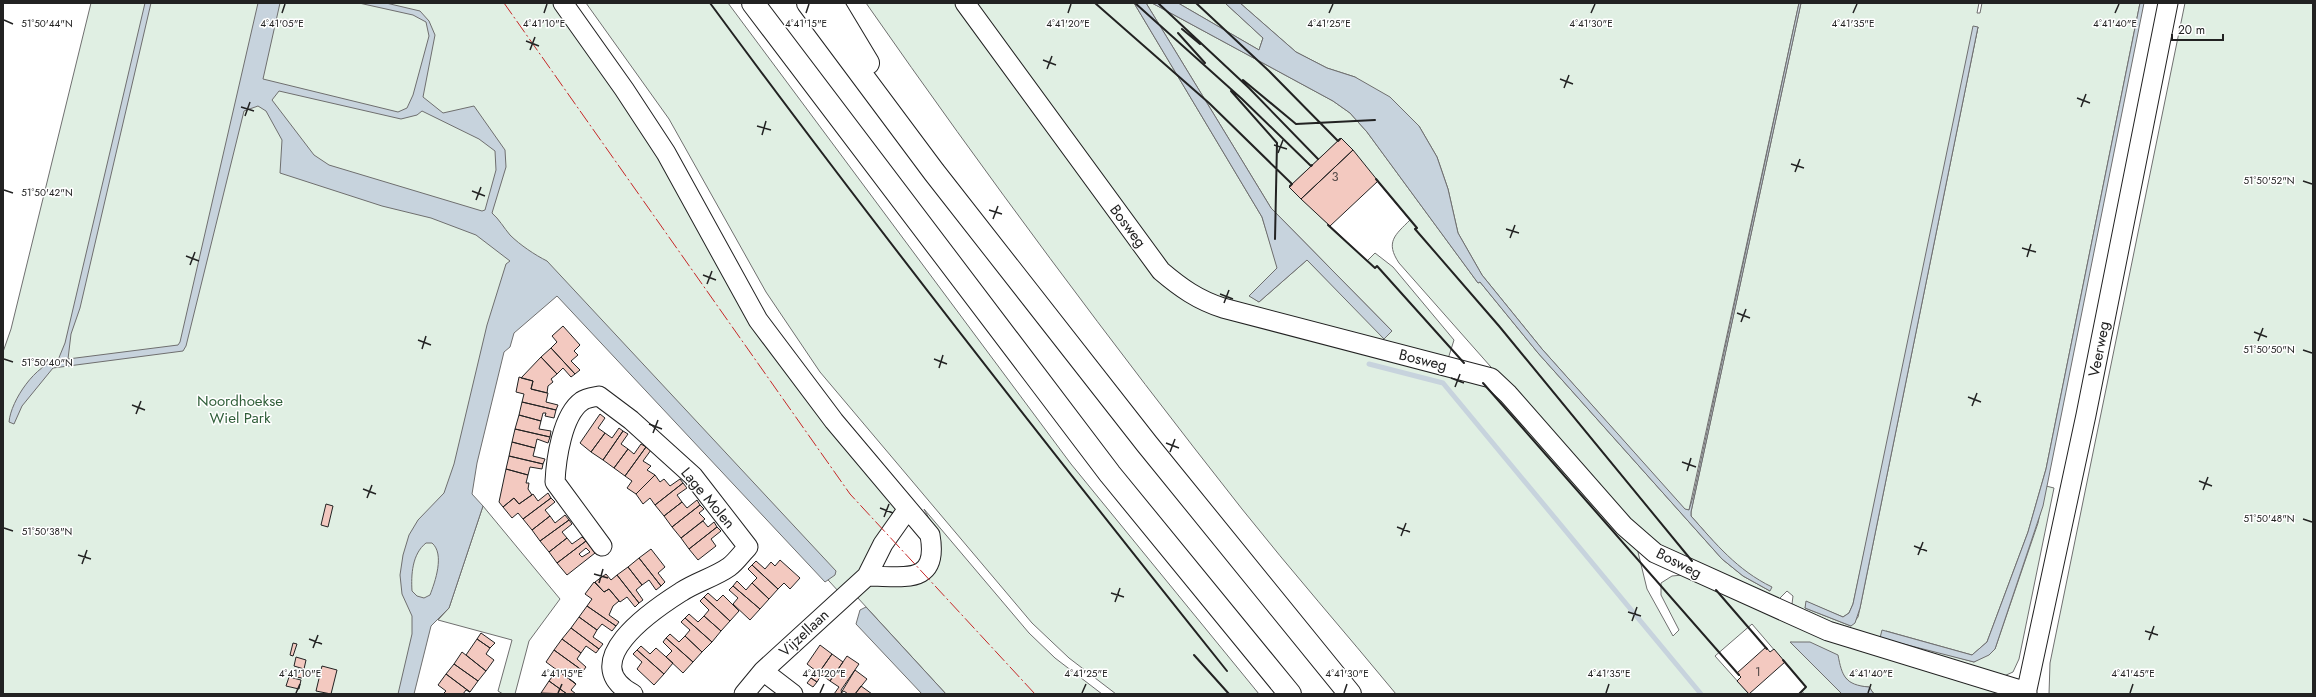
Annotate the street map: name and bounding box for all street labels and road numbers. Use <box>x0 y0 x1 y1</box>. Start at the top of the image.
street label: Bosweg <box>1105 200 1151 252</box>
street label: Veerweg <box>2083 319 2115 379</box>
street label: Bosweg <box>1397 343 1449 377</box>
street label: Lage Molen <box>676 463 740 533</box>
street label: Bosweg <box>1652 542 1706 584</box>
street label: Vijzellaan <box>774 604 834 662</box>

